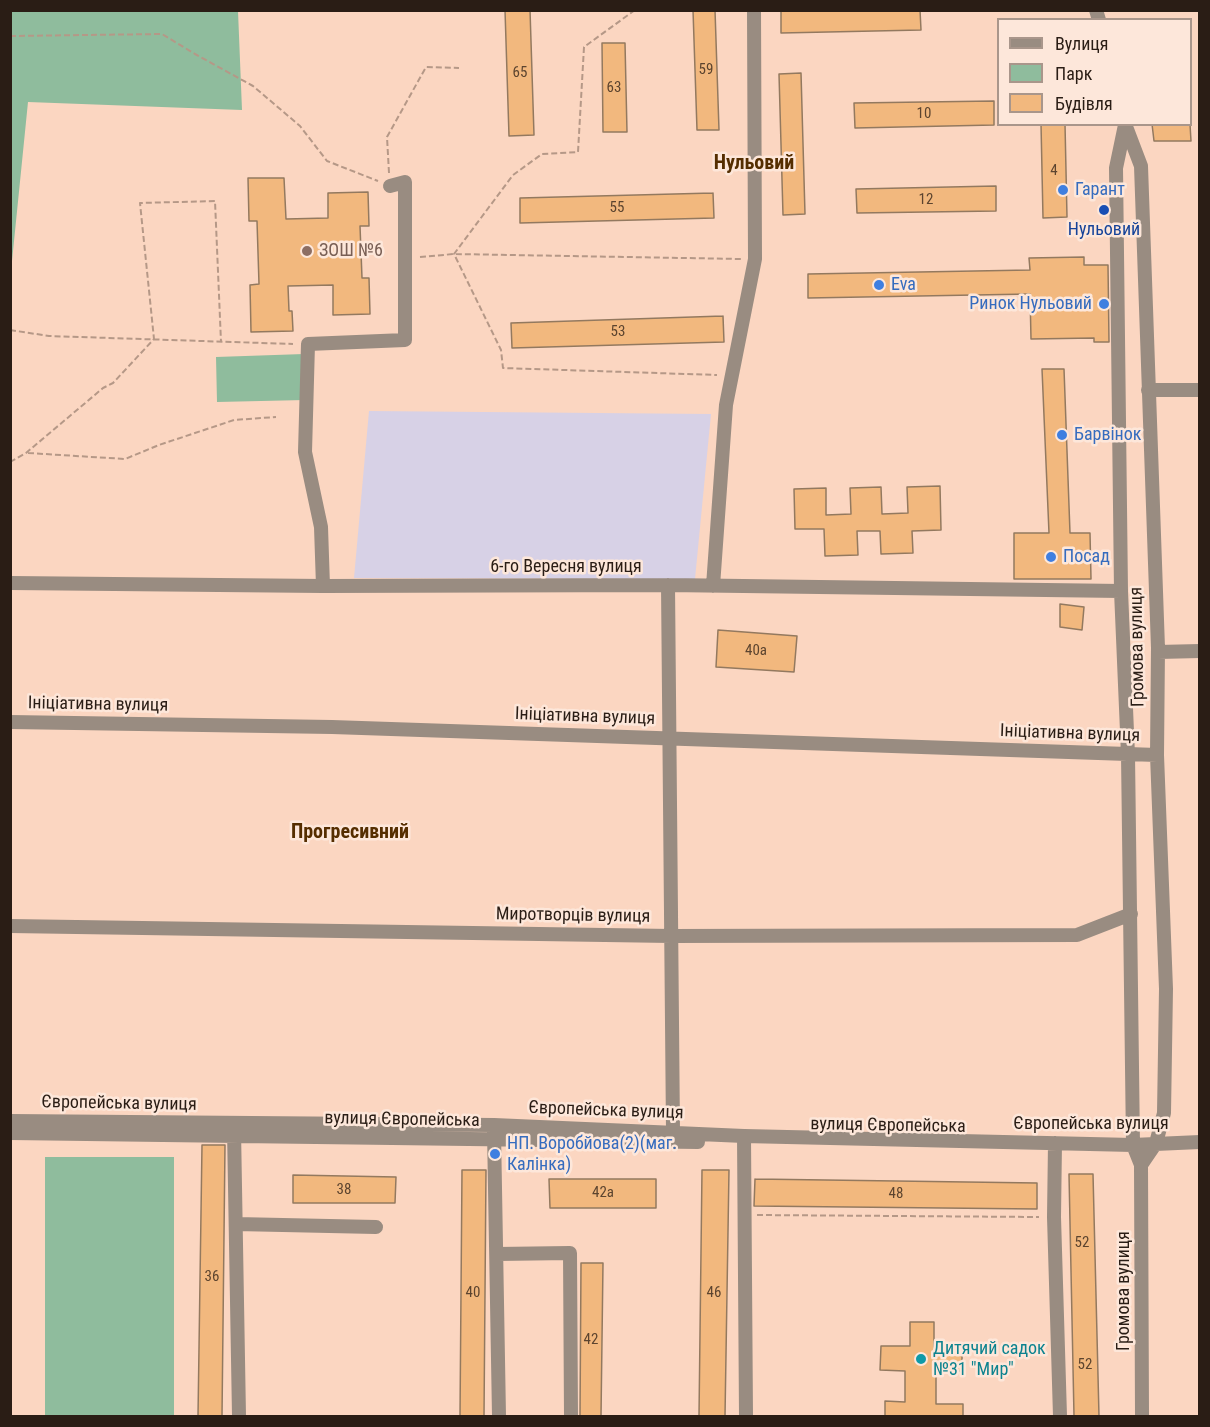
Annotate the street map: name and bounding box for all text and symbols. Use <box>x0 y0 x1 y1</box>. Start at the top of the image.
legend <box>997 18 1192 126</box>
text: Вулиця <box>1055 33 1109 54</box>
house number: 59 <box>699 61 713 79</box>
text: Парк <box>1055 63 1092 84</box>
house number: 65 <box>513 64 527 82</box>
house number: 63 <box>607 79 621 97</box>
text: Будівля <box>1055 93 1113 114</box>
house number: 10 <box>917 105 931 123</box>
district label: Нульовий <box>714 152 794 176</box>
house number: 4 <box>1050 162 1058 180</box>
place label: Гарант <box>1075 179 1125 201</box>
marker: Гарант <box>1056 183 1070 197</box>
house number: 12 <box>919 191 933 209</box>
house number: 55 <box>610 199 624 217</box>
marker: Нульовий <box>1097 203 1111 217</box>
place label: Нульовий <box>1068 219 1140 241</box>
place label: ЗОШ №6 <box>319 240 383 262</box>
marker: ЗОШ №6 <box>300 244 314 258</box>
place label: Eva <box>891 274 916 296</box>
marker: Eva <box>872 278 886 292</box>
place label: Ринок Нульовий <box>969 293 1092 315</box>
marker: Ринок Нульовий <box>1097 297 1111 311</box>
house number: 53 <box>611 323 625 341</box>
place label: Барвінок <box>1074 424 1141 446</box>
marker: Барвінок <box>1055 428 1069 442</box>
place label: Посад <box>1063 546 1110 568</box>
marker: Посад <box>1044 550 1058 564</box>
street label: 6-го Вересня вулиця <box>490 556 642 578</box>
street label: Громова вулиця <box>1126 587 1150 707</box>
house number: 40а <box>745 642 767 660</box>
street label: Ініціативна вулиця <box>28 693 168 717</box>
street label: Ініціативна вулиця <box>515 704 655 730</box>
street label: Ініціативна вулиця <box>1000 721 1140 747</box>
district label: Прогресивний <box>291 821 409 845</box>
street label: Миротворців вулиця <box>496 904 650 928</box>
street label: Європейська вулиця <box>41 1092 197 1116</box>
street label: Європейська вулиця <box>528 1097 684 1125</box>
street label: вулиця Європейська <box>324 1108 480 1132</box>
street label: Європейська вулиця <box>1013 1113 1169 1135</box>
street label: вулиця Європейська <box>810 1114 966 1138</box>
place label: НП. Воробйова(2)(маг. Калінка) <box>507 1133 677 1176</box>
marker: НП. Воробйова(2)(маг. Калінка) <box>488 1147 502 1161</box>
house number: 38 <box>337 1181 351 1199</box>
house number: 42а <box>592 1184 614 1202</box>
house number: 48 <box>889 1185 903 1203</box>
street label: Громова вулиця <box>1113 1231 1135 1351</box>
house number: 52 <box>1075 1234 1089 1252</box>
house number: 36 <box>205 1268 219 1286</box>
house number: 40 <box>466 1284 480 1302</box>
house number: 46 <box>707 1284 721 1302</box>
house number: 42 <box>584 1331 598 1349</box>
place label: Дитячий садок №31 "Мир" <box>933 1338 1046 1380</box>
marker: Дитячий садок №31 "Мир" <box>914 1352 928 1366</box>
house number: 52 <box>1078 1356 1092 1374</box>

